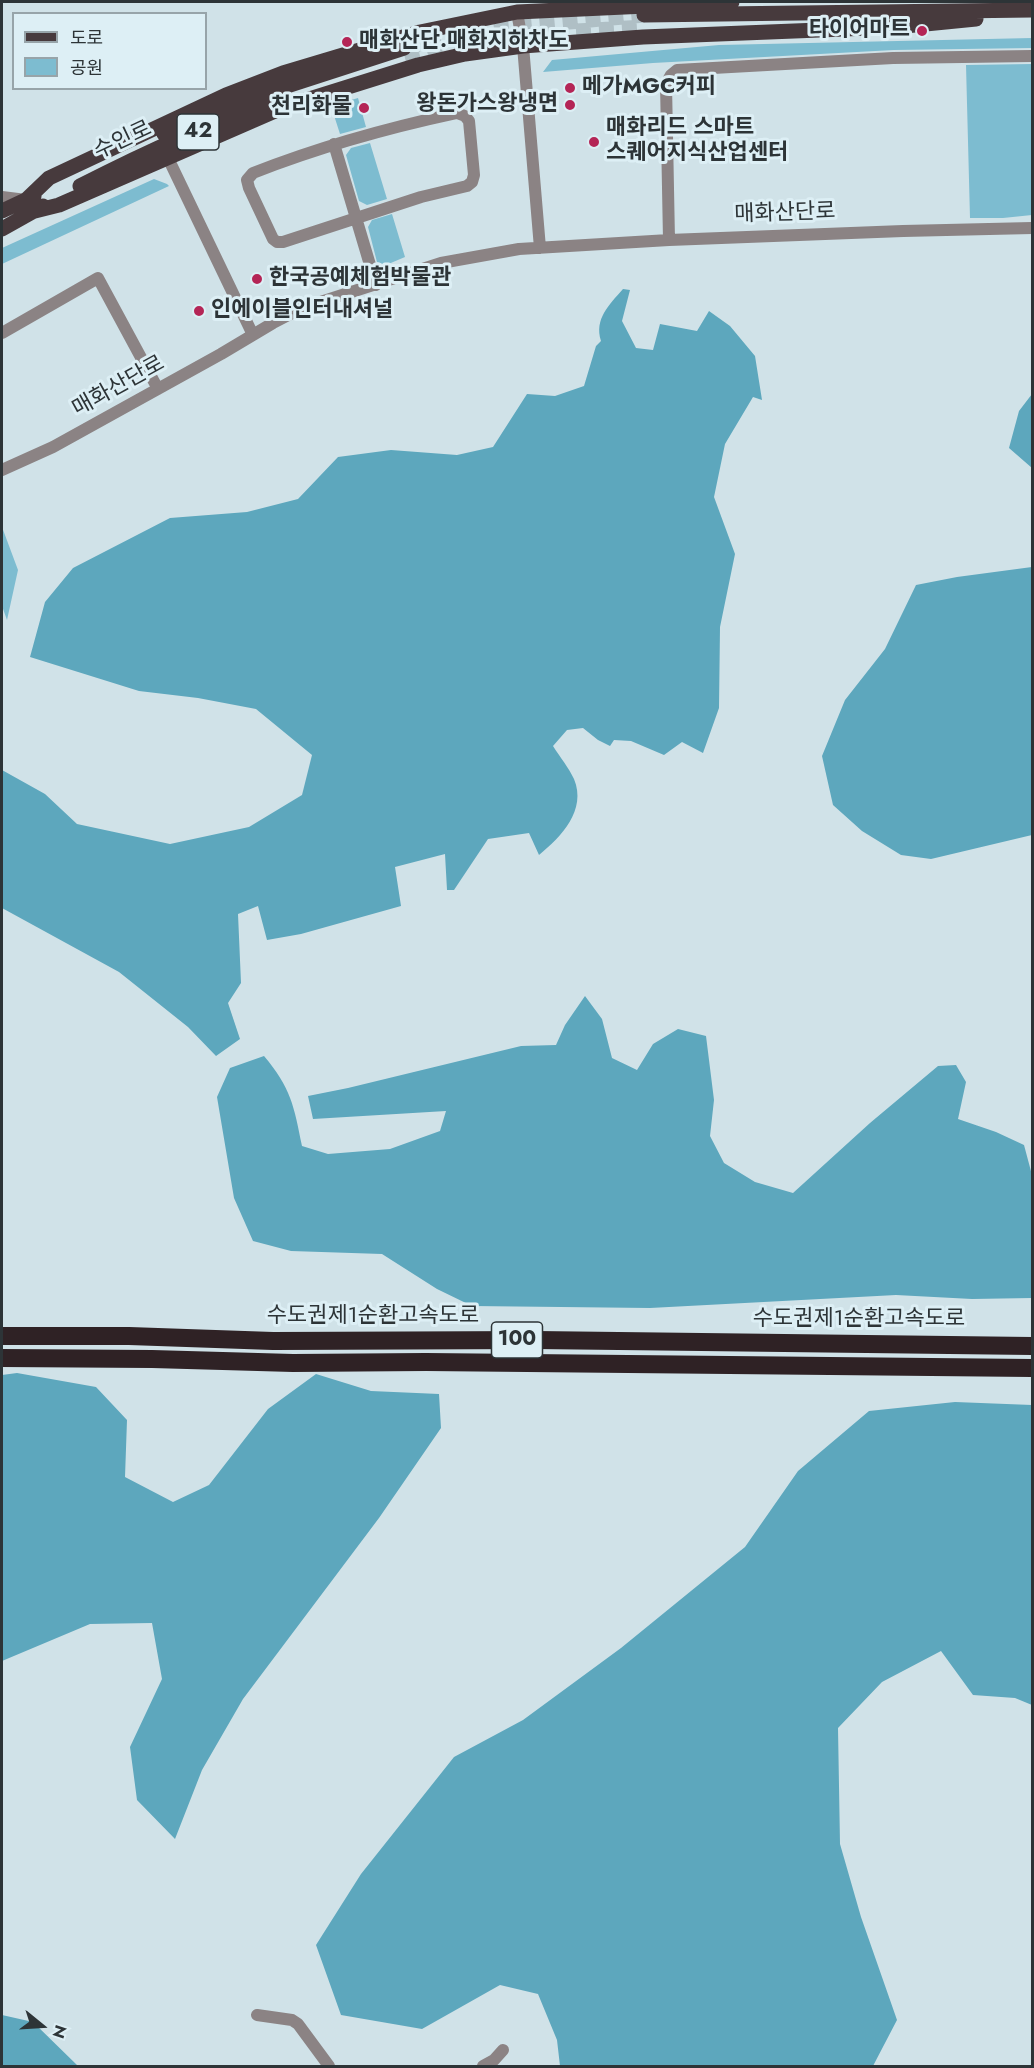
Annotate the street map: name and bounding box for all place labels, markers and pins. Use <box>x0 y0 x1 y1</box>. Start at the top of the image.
place label: 타이어마트 <box>809 18 910 44</box>
marker: 타이어마트 <box>915 24 929 38</box>
place label: 매화산단.매화지하차도 <box>359 29 568 55</box>
marker: 매화산단.매화지하차도 <box>340 35 354 49</box>
place label: 메가MGC커피 <box>582 75 716 101</box>
marker: 메가MGC커피 <box>563 81 577 95</box>
place label: 왕돈가스왕냉면 <box>416 92 558 118</box>
place label: 천리화물 <box>271 95 352 121</box>
marker: 왕돈가스왕냉면 <box>563 98 577 112</box>
marker: 천리화물 <box>357 101 371 115</box>
place label: 매화리드 스마트 스퀘어지식산업센터 <box>606 116 788 168</box>
marker: 매화리드 스마트 스퀘어지식산업센터 <box>587 135 601 149</box>
place label: 한국공예체험박물관 <box>269 266 451 292</box>
marker: 한국공예체험박물관 <box>250 272 264 286</box>
place label: 인에이블인터내셔널 <box>211 298 393 324</box>
marker: 인에이블인터내셔널 <box>192 304 206 318</box>

